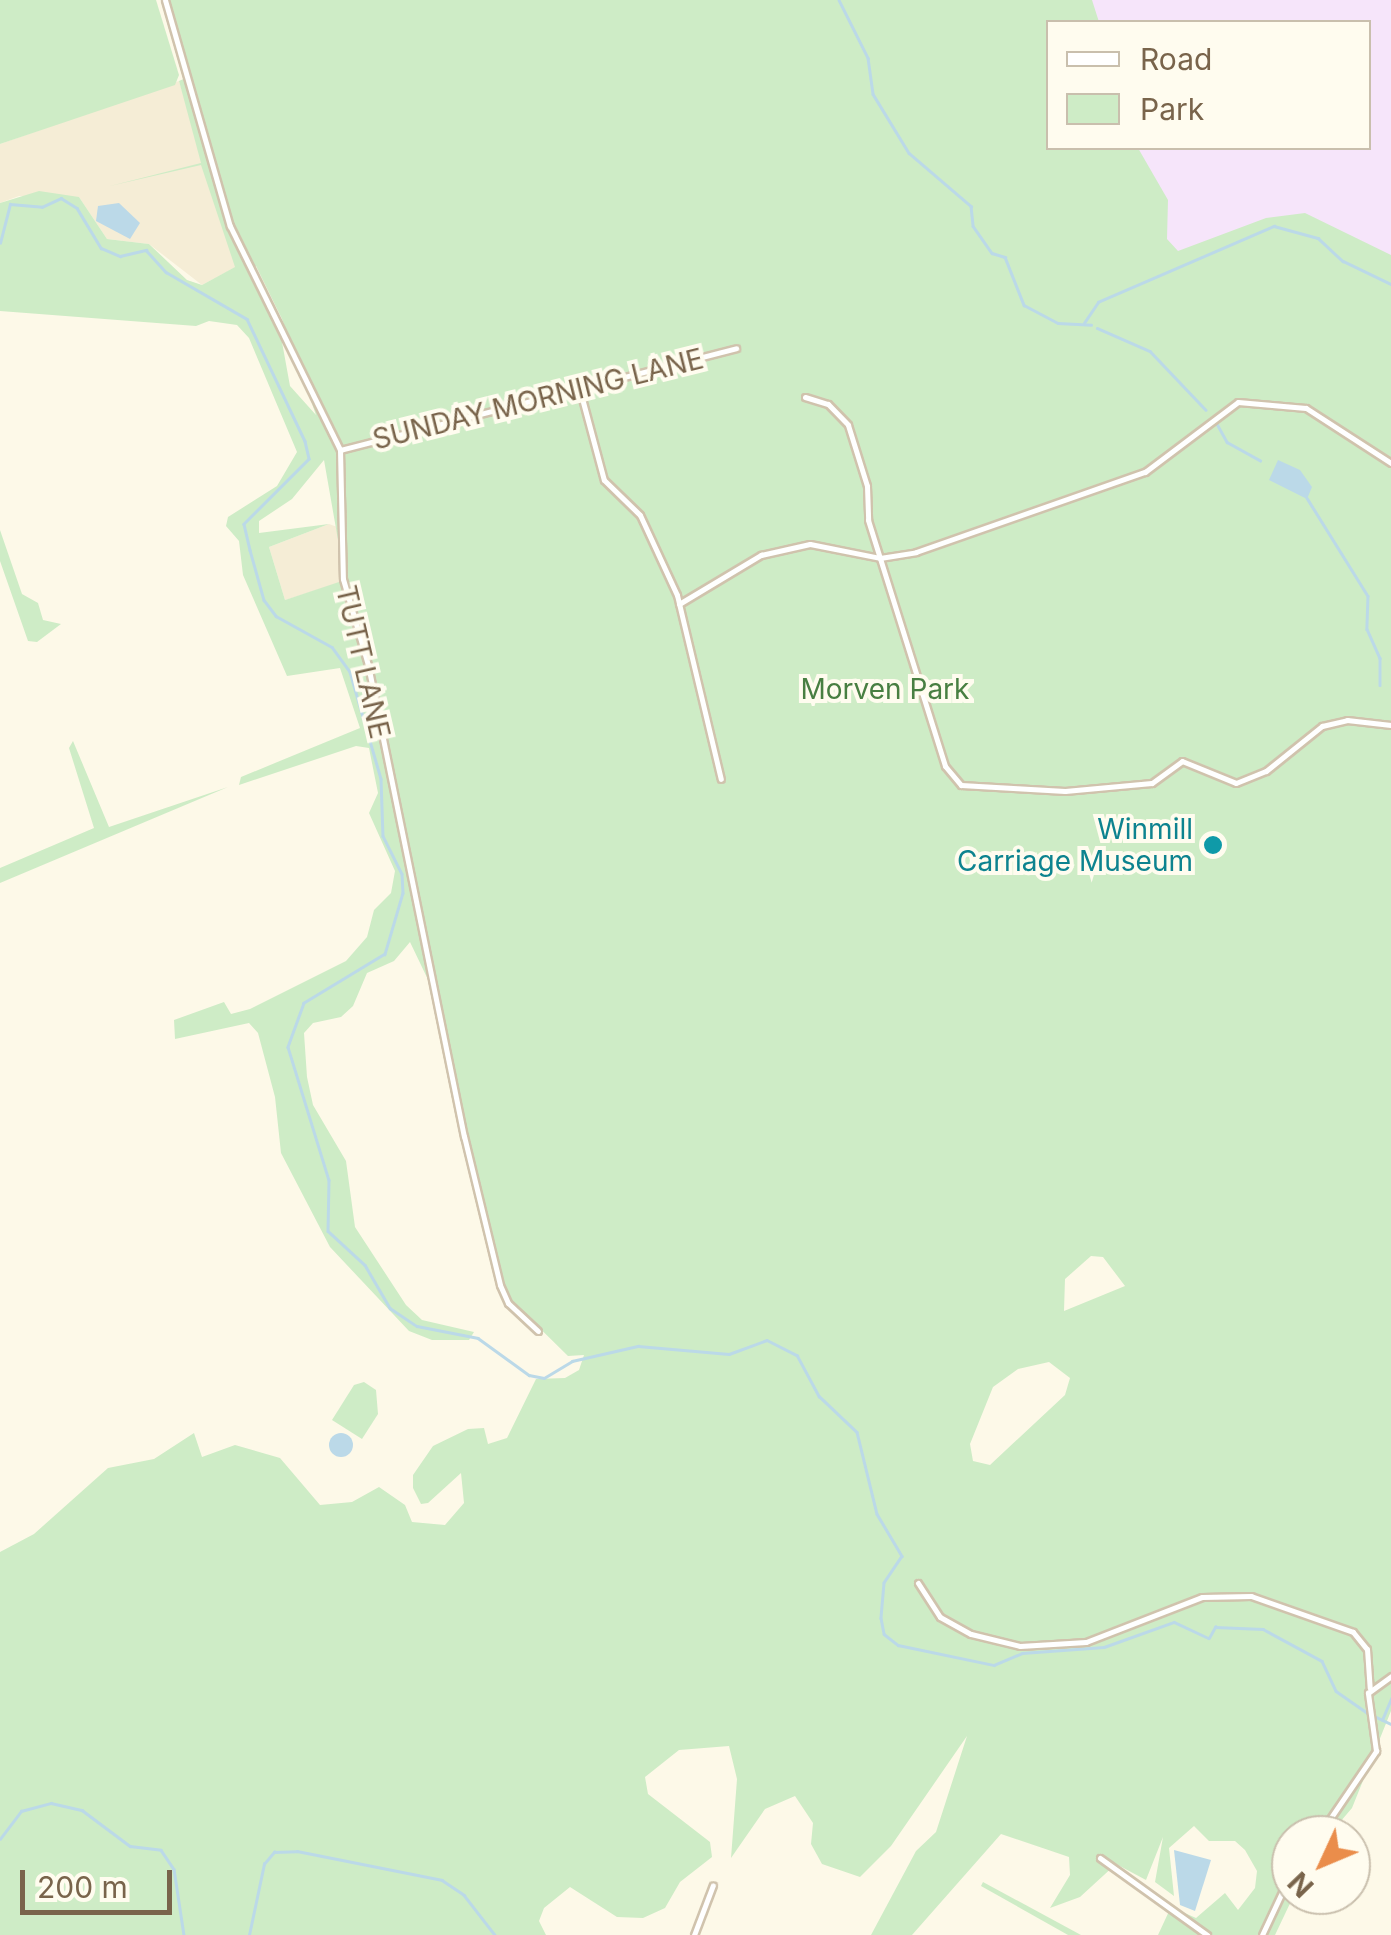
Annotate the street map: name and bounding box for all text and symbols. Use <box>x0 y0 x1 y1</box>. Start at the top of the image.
legend <box>1046 20 1371 150</box>
text: Road <box>1140 41 1212 77</box>
text: Park <box>1140 91 1204 127</box>
street label: SUNDAY MORNING LANE <box>369 342 707 456</box>
street label: TUTT LANE <box>329 582 397 742</box>
park label: Morven Park <box>801 672 969 706</box>
place label: Winmill Carriage Museum <box>957 812 1193 878</box>
marker: Winmill Carriage Museum <box>1202 834 1224 856</box>
north arrow <box>1271 1815 1371 1915</box>
scale bar <box>25 1850 178 1912</box>
text: N <box>1281 1865 1321 1904</box>
text: 200 m <box>37 1869 128 1905</box>

